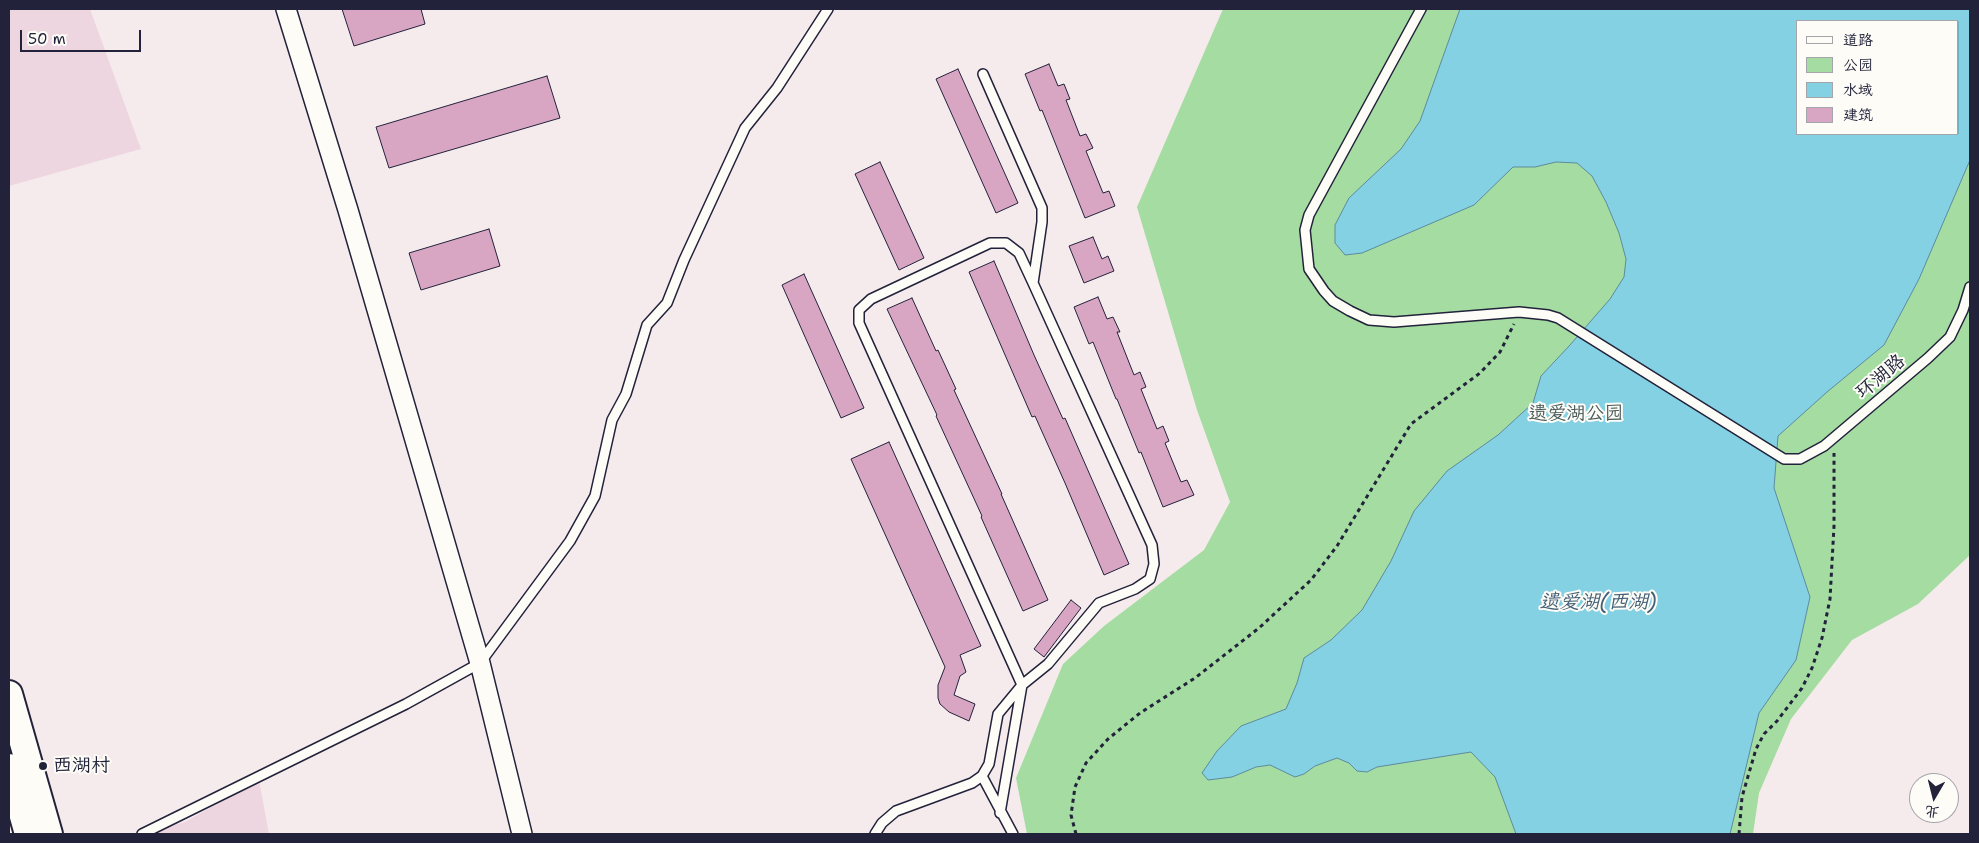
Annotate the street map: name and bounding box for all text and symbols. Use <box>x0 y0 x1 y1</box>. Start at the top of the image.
scale bar <box>22 20 144 52</box>
legend <box>1796 20 1959 135</box>
text: 50 m <box>28 29 66 49</box>
text: 道路 <box>1843 30 1873 50</box>
text: 公园 <box>1843 55 1873 75</box>
text: 水域 <box>1843 80 1873 100</box>
text: 建筑 <box>1843 105 1873 125</box>
street label: 环湖路 <box>1852 350 1910 404</box>
park label: 遗爱湖公园 <box>1529 403 1623 425</box>
water label: 遗爱湖(西湖) <box>1540 591 1656 615</box>
place label: 西湖村 <box>53 755 110 777</box>
marker: 西湖村 <box>37 760 49 772</box>
north arrow <box>1909 773 1959 823</box>
text: 北 <box>1924 802 1940 822</box>

